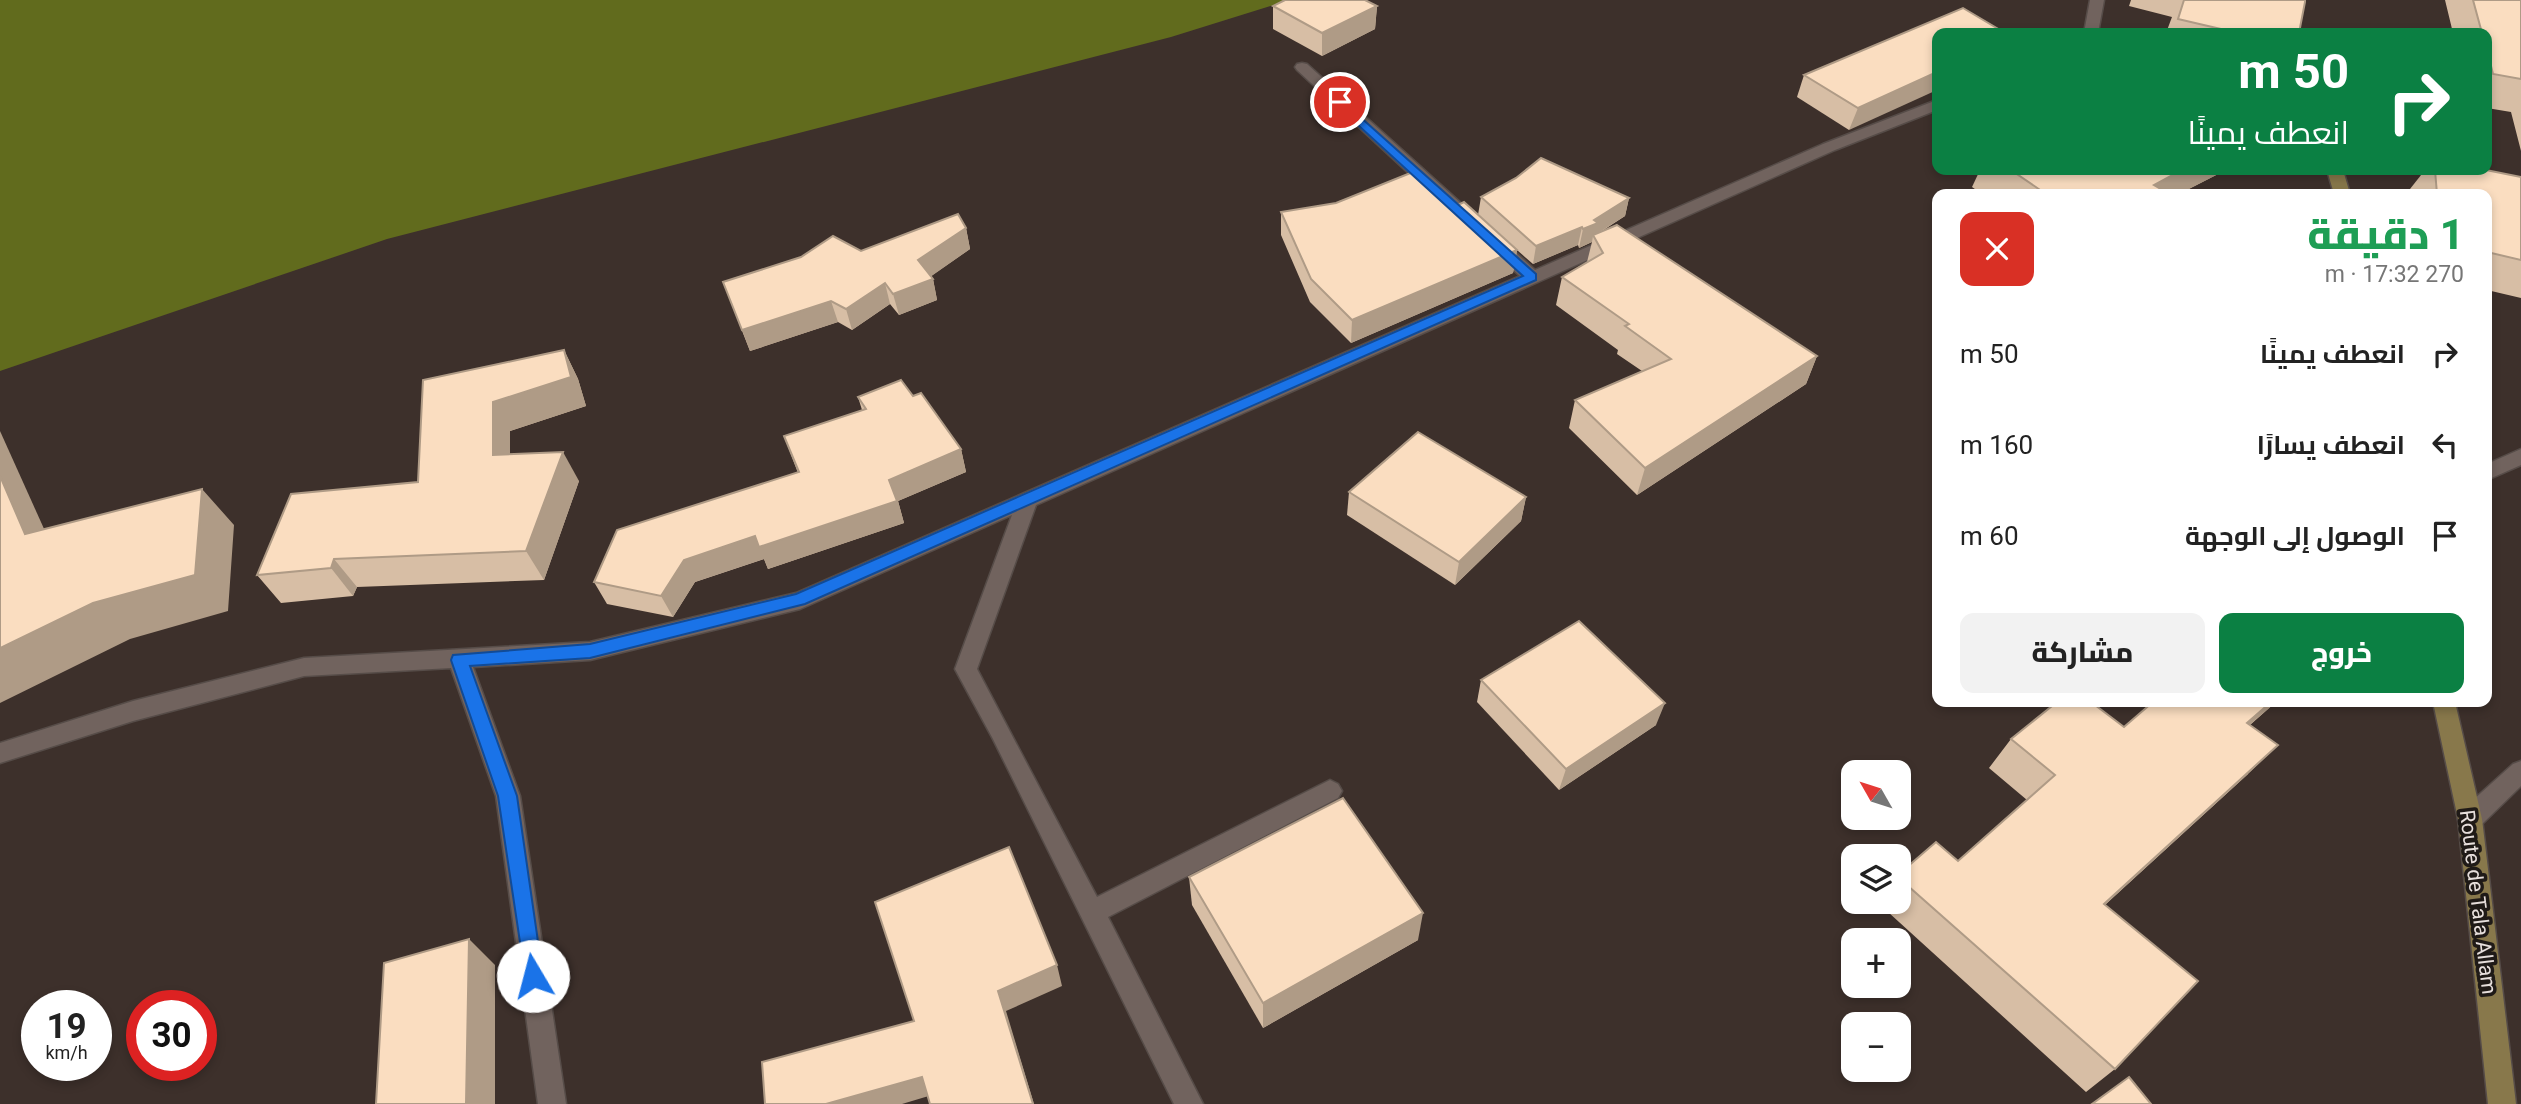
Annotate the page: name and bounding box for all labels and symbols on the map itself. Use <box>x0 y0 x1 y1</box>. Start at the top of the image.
pin <box>1310 72 1370 132</box>
north arrow <box>1841 760 1911 830</box>
street label: Route de Tala Allam <box>2455 808 2501 996</box>
position arrow <box>496 939 570 1013</box>
speed limit sign: 30 <box>126 990 217 1081</box>

